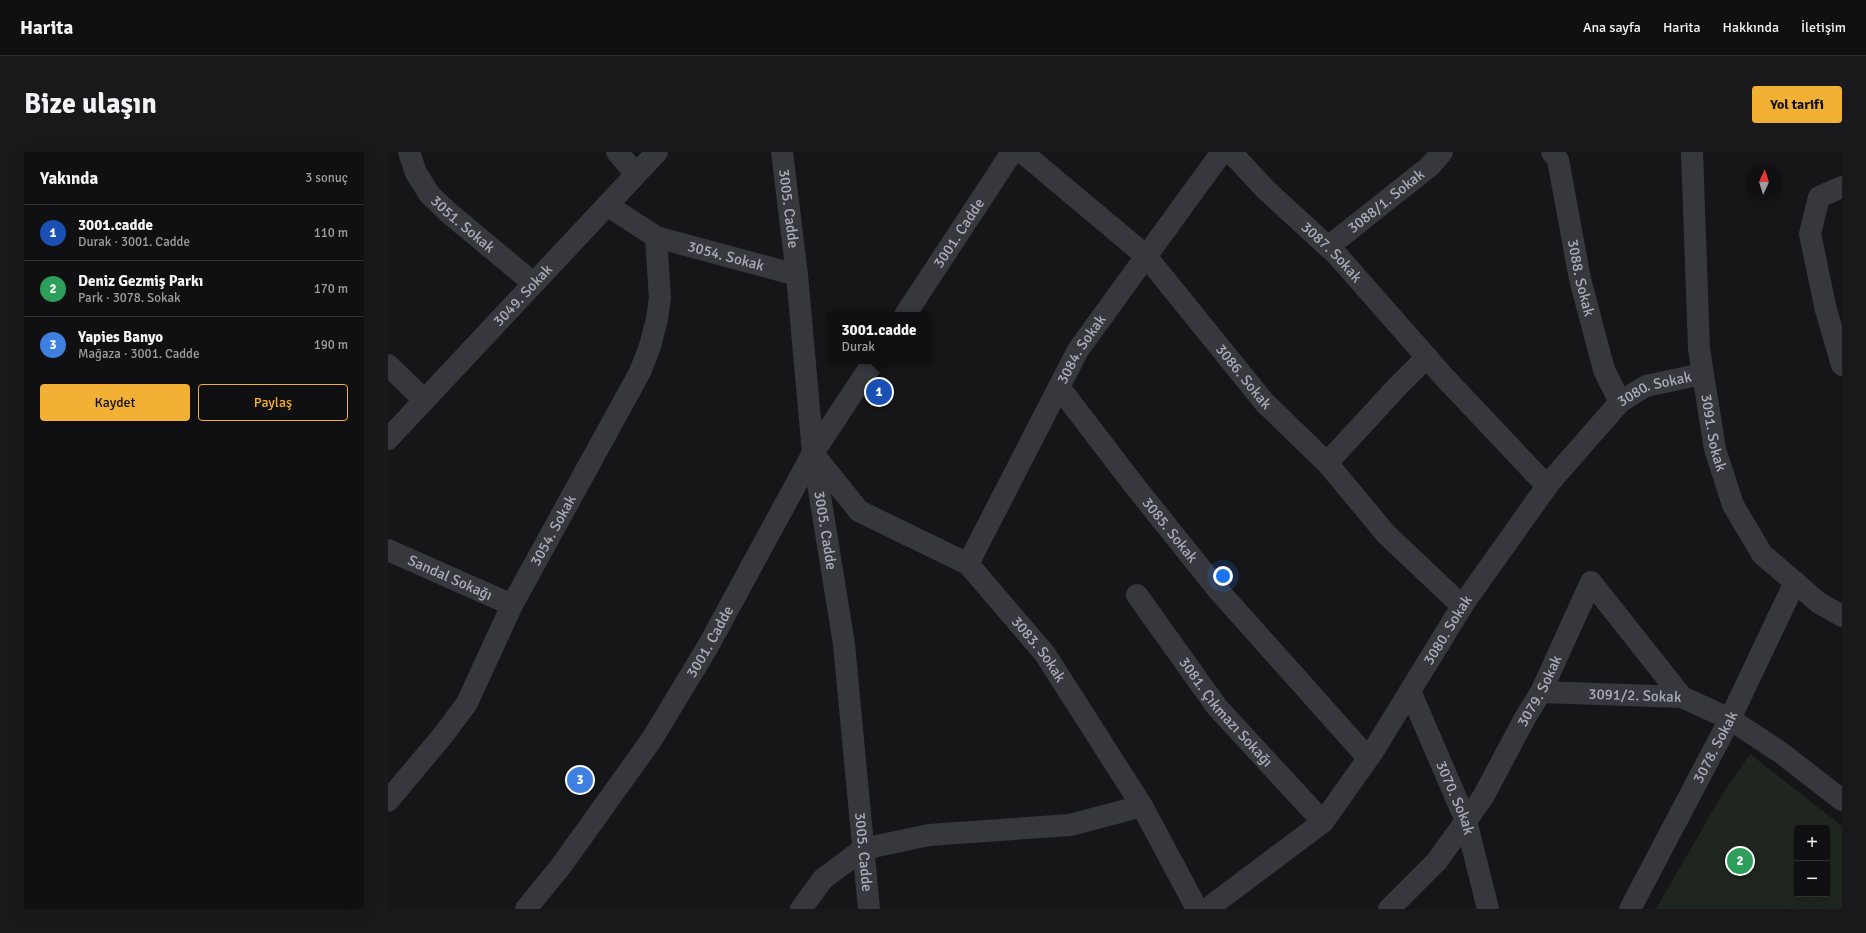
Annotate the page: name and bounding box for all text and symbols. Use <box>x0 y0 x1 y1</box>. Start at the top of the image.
text: Harita <box>20 16 73 40</box>
text: Ana sayfa <box>1583 19 1641 36</box>
text: Harita <box>1663 19 1701 36</box>
text: Hakkında <box>1723 19 1779 36</box>
text: İletişim <box>1801 19 1846 36</box>
button: Yol tarifi <box>1752 86 1842 123</box>
text: Bize ulaşın <box>24 87 157 121</box>
north arrow <box>1746 164 1782 200</box>
street label: 3088/1. Sokak <box>1344 165 1428 237</box>
text: Yakında <box>40 168 98 189</box>
street label: 3005. Cadde <box>775 168 803 249</box>
text: 3 sonuç <box>305 170 348 186</box>
street label: 3051. Sokak <box>427 192 499 257</box>
street label: 3001. Cadde <box>929 195 988 271</box>
text: 3001.cadde <box>78 216 153 234</box>
street label: 3087. Sokak <box>1298 218 1366 286</box>
text: 1 <box>49 225 57 241</box>
text: 110 m <box>314 225 348 241</box>
text: Durak · 3001. Cadde <box>78 234 190 250</box>
street label: 3054. Sokak <box>686 237 767 275</box>
street label: 3088. Sokak <box>1564 238 1599 319</box>
street label: 3049. Sokak <box>489 260 556 330</box>
text: Deniz Gezmiş Parkı <box>78 272 203 290</box>
text: 2 <box>49 281 57 297</box>
text: 170 m <box>314 281 348 297</box>
text: Park · 3078. Sokak <box>78 290 181 306</box>
street label: 3084. Sokak <box>1053 311 1110 387</box>
popup <box>827 312 931 364</box>
text: 3001.cadde <box>841 321 917 339</box>
text: Yapies Banyo <box>78 328 163 346</box>
text: 3 <box>49 337 57 353</box>
text: 190 m <box>314 337 348 353</box>
text: Durak <box>841 339 875 355</box>
street label: 3086. Sokak <box>1212 340 1275 413</box>
text: Mağaza · 3001. Cadde <box>78 346 200 362</box>
street label: 3080. Sokak <box>1614 367 1694 411</box>
pin: 1 <box>866 377 892 407</box>
button: Kaydet <box>40 384 190 421</box>
button: Paylaş <box>198 384 348 421</box>
street label: 3091. Sokak <box>1697 393 1731 474</box>
street label: 3005. Cadde <box>810 490 841 571</box>
street label: 3054. Sokak <box>526 491 580 569</box>
street label: 3085. Sokak <box>1138 494 1202 567</box>
street label: Sandal Sokağı <box>405 551 495 604</box>
your location <box>1213 566 1233 586</box>
street label: 3080. Sokak <box>1419 591 1476 668</box>
street label: 3001. Cadde <box>682 603 737 681</box>
street label: 3083. Sokak <box>1008 613 1070 686</box>
street label: 3079. Sokak <box>1513 652 1566 730</box>
street label: 3081. Çıkmazı Sokağı <box>1175 654 1276 770</box>
street label: 3091/2. Sokak <box>1588 685 1682 706</box>
street label: 3078. Sokak <box>1689 708 1742 786</box>
street label: 3070. Sokak <box>1432 758 1478 837</box>
pin: 3 <box>567 765 593 795</box>
street label: 3005. Cadde <box>851 811 876 892</box>
map controls <box>1794 825 1830 897</box>
button: + <box>1794 825 1830 861</box>
pin: 2 <box>1727 846 1753 876</box>
button: − <box>1794 861 1830 897</box>

